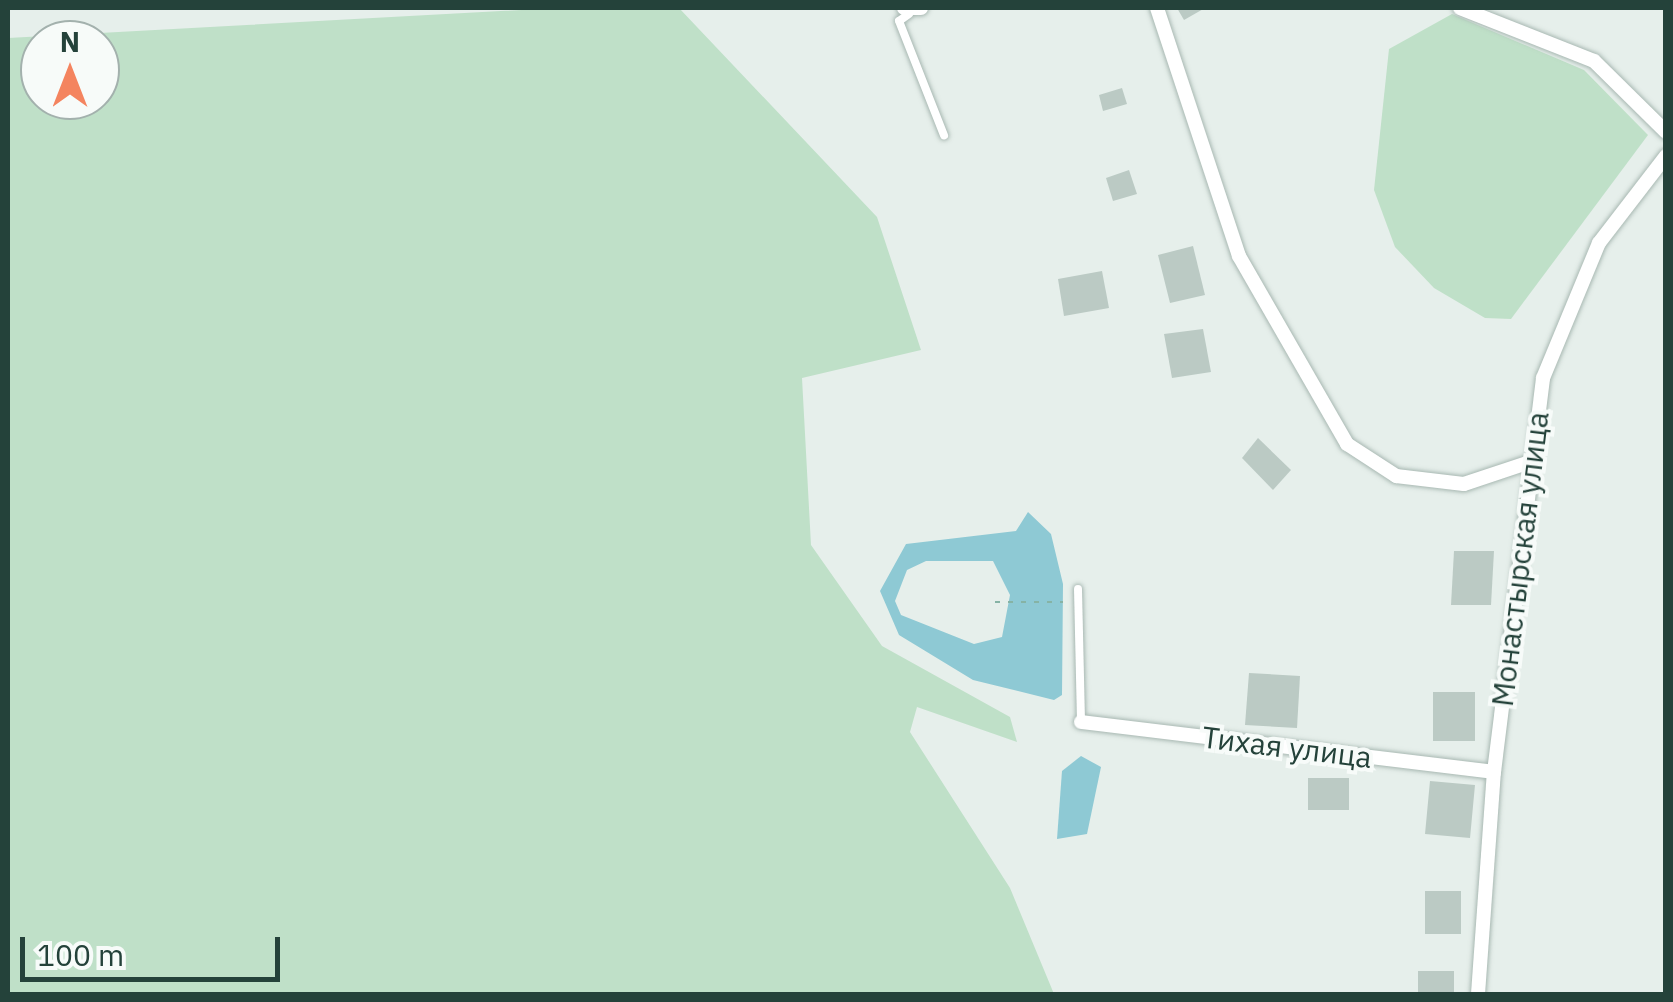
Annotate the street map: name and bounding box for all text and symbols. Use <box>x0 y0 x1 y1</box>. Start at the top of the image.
north arrow <box>20 20 120 120</box>
text: N <box>60 23 80 60</box>
street label: Монастырская улица <box>1484 409 1556 709</box>
street label: Тихая улица <box>1200 719 1374 775</box>
scale bar <box>25 917 285 979</box>
text: 100 m <box>37 935 124 974</box>

